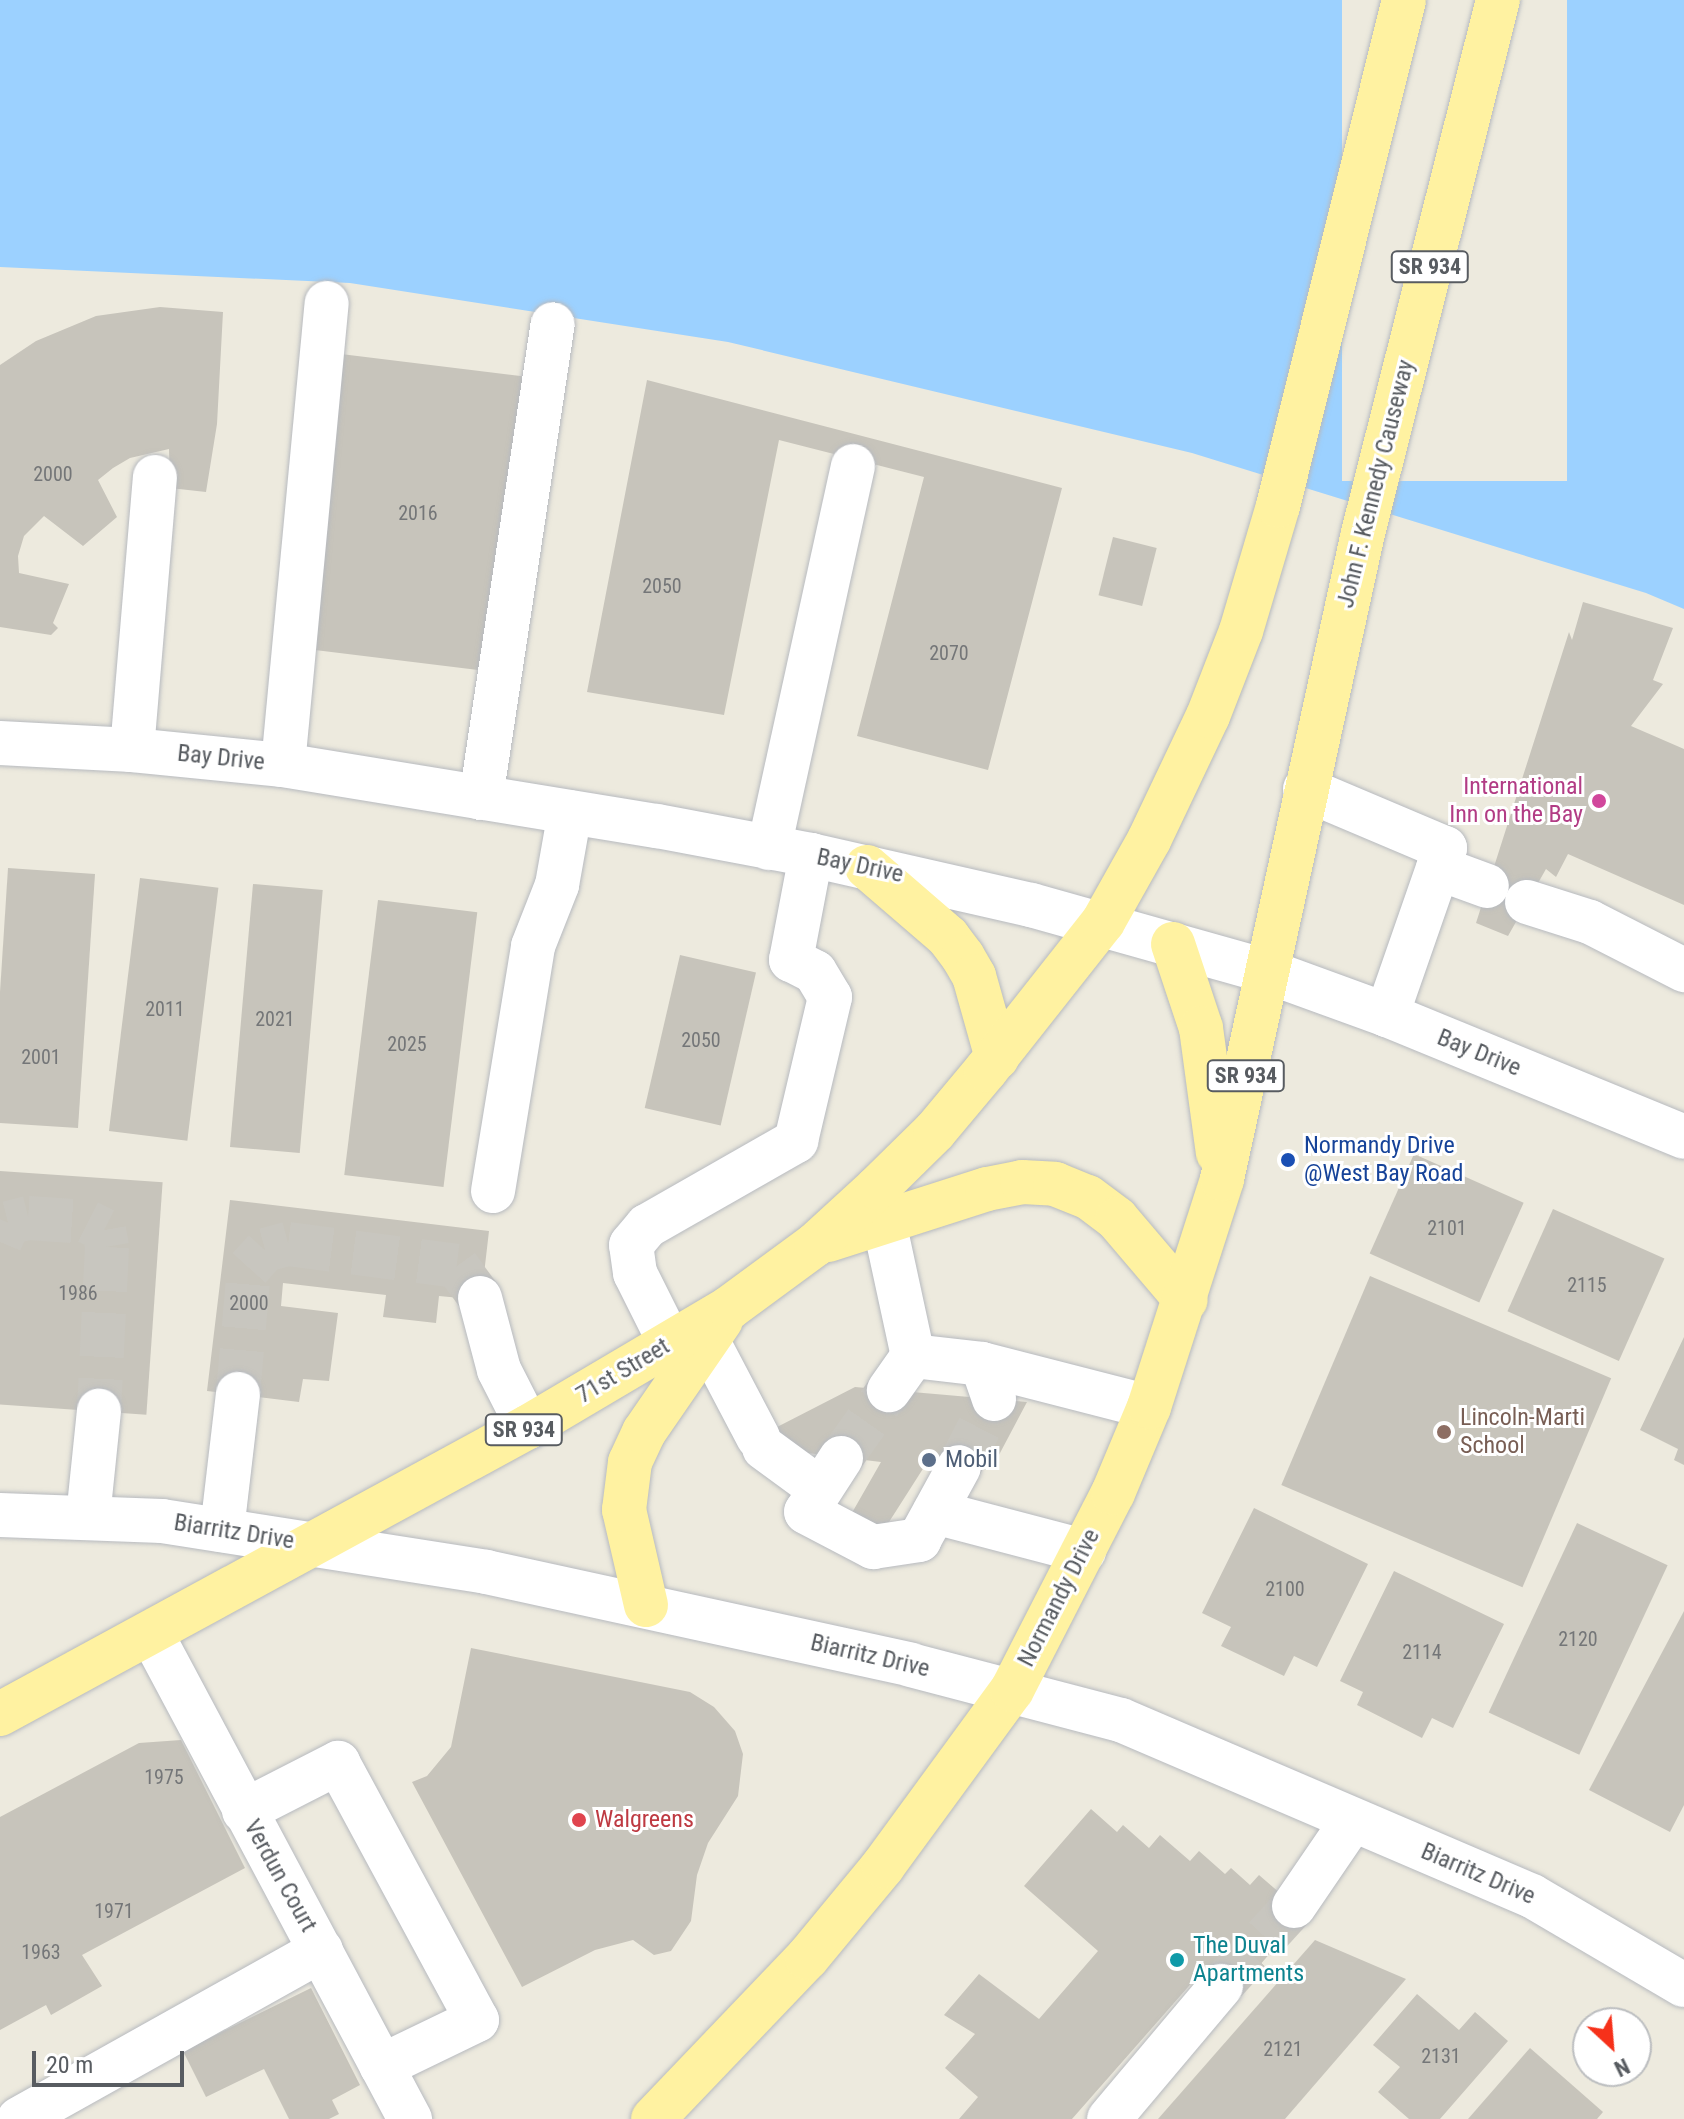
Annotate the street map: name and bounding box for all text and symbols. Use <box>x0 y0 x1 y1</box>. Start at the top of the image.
road number: SR 934 <box>1390 249 1470 285</box>
street label: John F. Kennedy Causeway <box>1331 357 1421 611</box>
house number: 2000 <box>33 462 73 486</box>
house number: 2016 <box>398 501 438 525</box>
house number: 2050 <box>642 574 682 598</box>
house number: 2070 <box>929 641 969 665</box>
street label: Bay Drive <box>176 739 266 777</box>
place label: International Inn on the Bay <box>1449 773 1583 829</box>
marker: International Inn on the Bay <box>1590 792 1608 810</box>
street label: Bay Drive <box>814 843 906 889</box>
house number: 2011 <box>145 997 185 1021</box>
house number: 2021 <box>255 1007 295 1031</box>
street label: Bay Drive <box>1433 1023 1525 1083</box>
house number: 2050 <box>681 1028 721 1052</box>
house number: 2025 <box>387 1032 427 1056</box>
house number: 2001 <box>21 1045 61 1069</box>
road number: SR 934 <box>1206 1058 1286 1094</box>
place label: Normandy Drive @West Bay Road <box>1304 1132 1463 1188</box>
marker: Normandy Drive @West Bay Road <box>1279 1151 1297 1169</box>
house number: 2101 <box>1427 1216 1467 1240</box>
house number: 2115 <box>1567 1273 1607 1297</box>
house number: 1986 <box>58 1281 98 1305</box>
house number: 2000 <box>229 1291 269 1315</box>
street label: 71st Street <box>571 1332 675 1410</box>
place label: Lincoln-Marti School <box>1460 1404 1585 1460</box>
road number: SR 934 <box>484 1412 564 1448</box>
marker: Lincoln-Marti School <box>1435 1423 1453 1441</box>
place label: Mobil <box>945 1446 998 1474</box>
marker: Mobil <box>920 1451 938 1469</box>
street label: Biarritz Drive <box>172 1508 296 1556</box>
street label: Normandy Drive <box>1012 1524 1106 1672</box>
house number: 2100 <box>1265 1577 1305 1601</box>
house number: 2120 <box>1558 1627 1598 1651</box>
street label: Biarritz Drive <box>808 1628 932 1684</box>
house number: 2114 <box>1402 1640 1442 1664</box>
house number: 1975 <box>144 1765 184 1789</box>
place label: Walgreens <box>595 1806 694 1834</box>
marker: Walgreens <box>570 1811 588 1829</box>
street label: Verdun Court <box>237 1815 323 1937</box>
street label: Biarritz Drive <box>1417 1837 1539 1911</box>
house number: 1971 <box>94 1899 134 1923</box>
place label: The Duval Apartments <box>1193 1932 1304 1988</box>
house number: 1963 <box>21 1940 61 1964</box>
marker: The Duval Apartments <box>1168 1951 1186 1969</box>
north arrow <box>1572 2007 1652 2087</box>
scale bar <box>36 2035 188 2085</box>
house number: 2121 <box>1263 2037 1303 2061</box>
house number: 2131 <box>1421 2044 1461 2068</box>
text: 20 m <box>46 2051 93 2079</box>
text: N <box>1610 2053 1633 2081</box>

